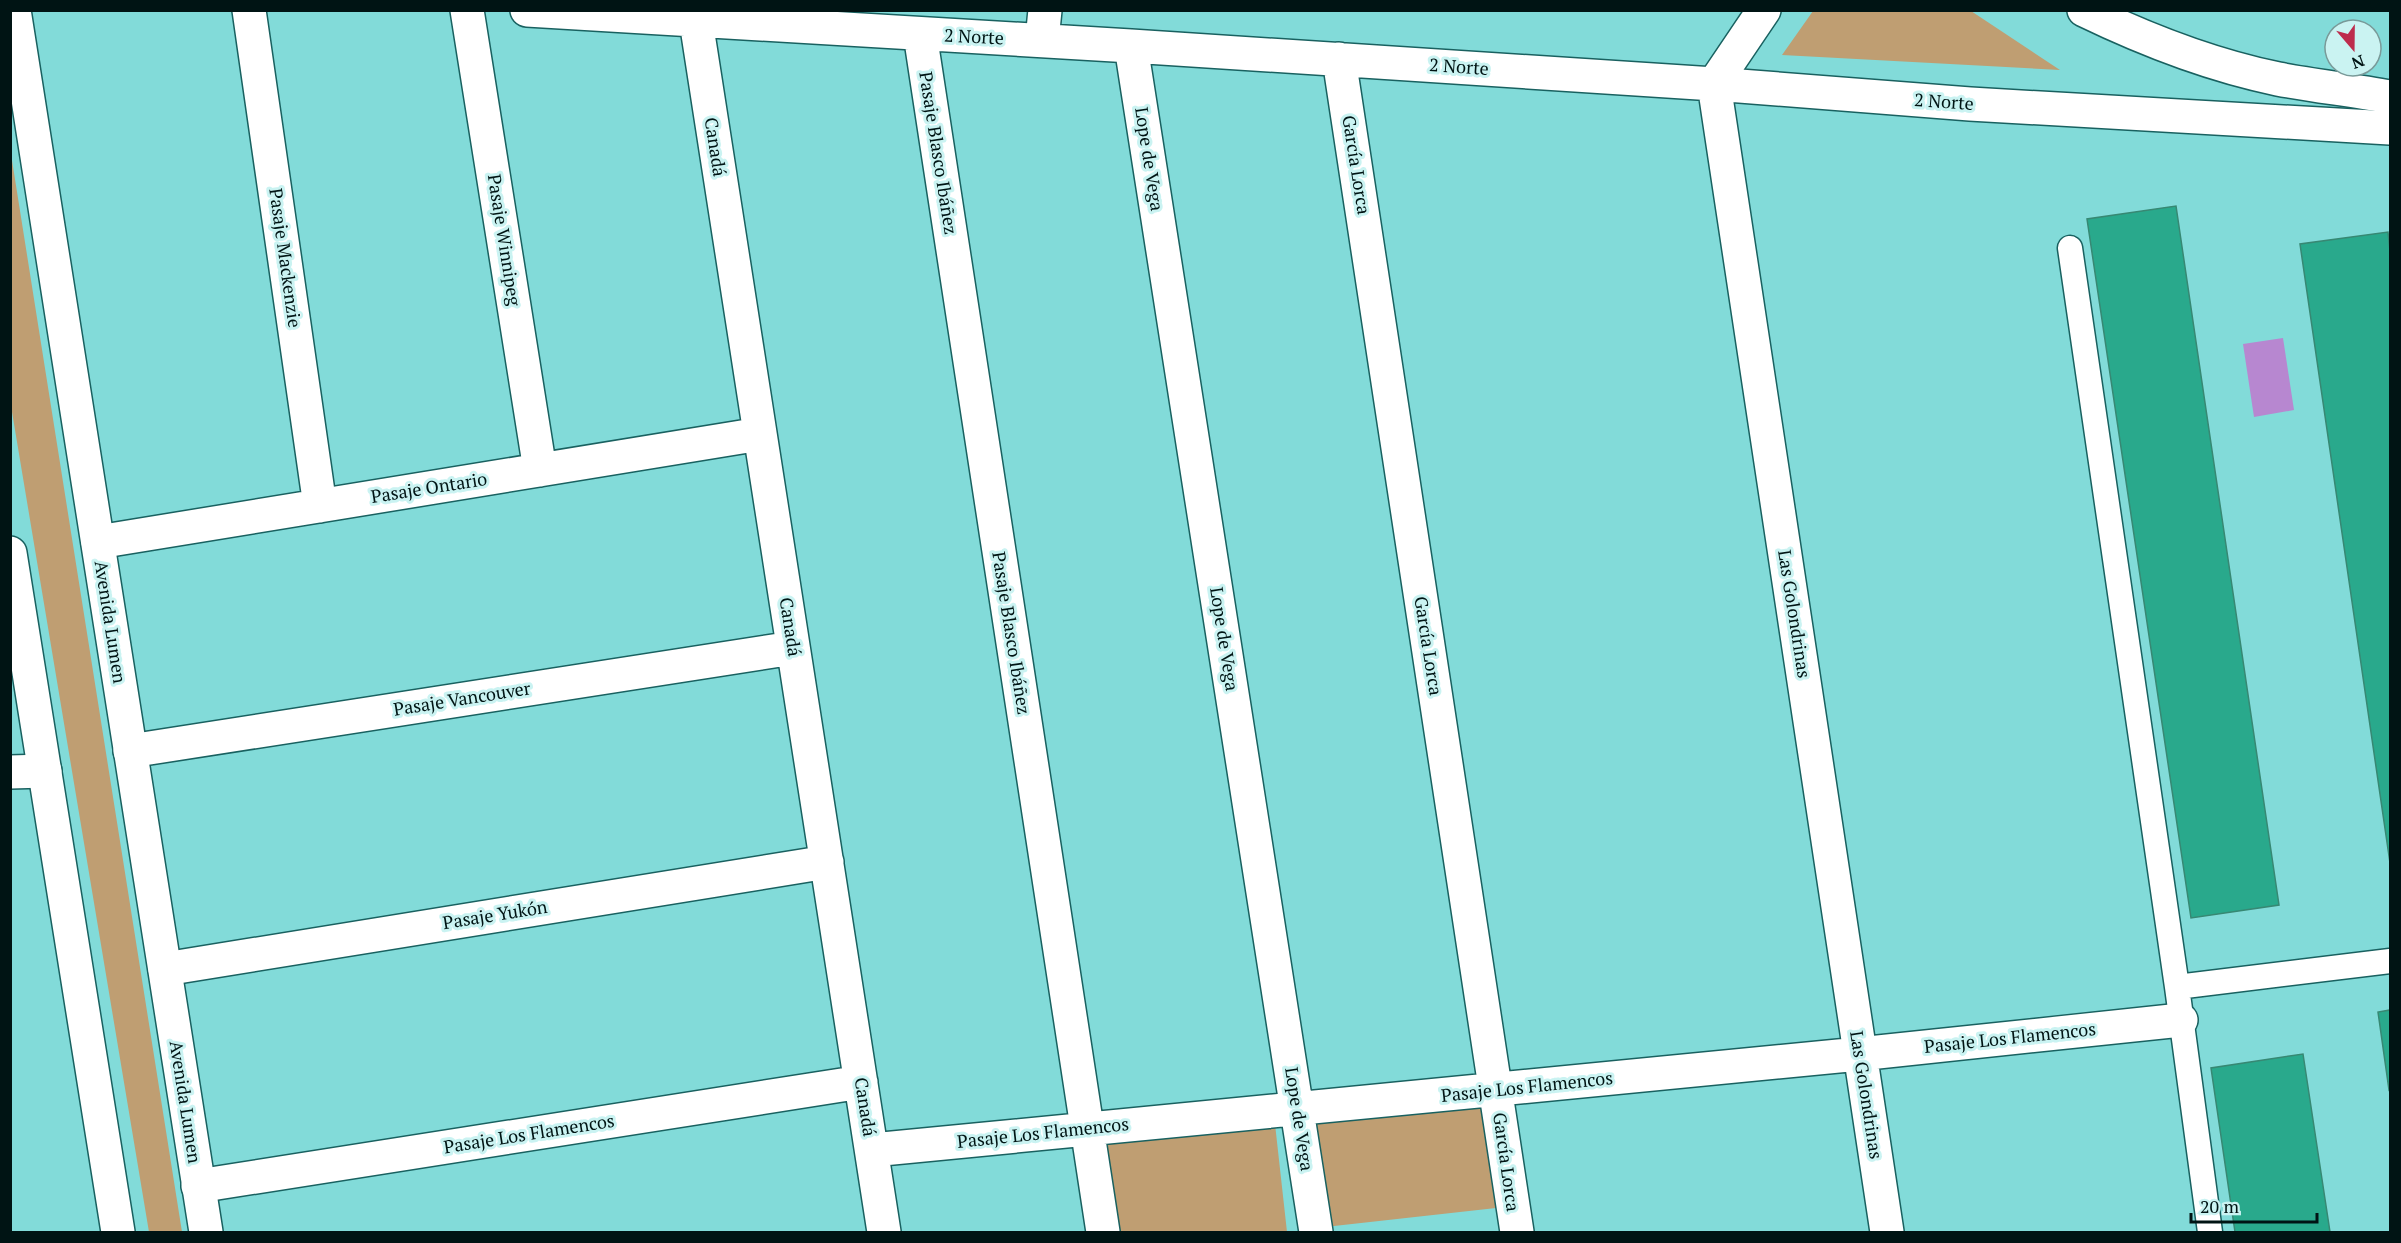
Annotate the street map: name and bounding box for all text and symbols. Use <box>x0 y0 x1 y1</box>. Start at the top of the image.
north arrow <box>2323 18 2383 78</box>
street label: 2 Norte <box>944 22 1005 50</box>
text: N <box>2349 50 2368 75</box>
street label: 2 Norte <box>1428 52 1490 80</box>
street label: Pasaje Blasco Ibáñez <box>914 70 964 236</box>
street label: 2 Norte <box>1913 87 1975 115</box>
street label: Lope de Vega <box>1130 105 1170 212</box>
street label: García Lorca <box>1337 114 1377 216</box>
street label: Canadá <box>699 116 732 178</box>
street label: Pasaje Winnipeg <box>483 172 527 308</box>
street label: Pasaje Mackenzie <box>264 187 308 329</box>
street label: Pasaje Ontario <box>369 466 489 508</box>
street label: Las Golondrinas <box>1773 548 1817 680</box>
street label: Pasaje Blasco Ibáñez <box>987 550 1037 716</box>
street label: Avenida Lumen <box>89 559 133 685</box>
street label: Lope de Vega <box>1205 585 1245 692</box>
street label: García Lorca <box>1409 595 1449 697</box>
street label: Canadá <box>774 596 807 658</box>
street label: Pasaje Vancouver <box>392 675 532 721</box>
street label: Pasaje Yukón <box>441 894 549 934</box>
street label: Pasaje Los Flamencos <box>1923 1016 2097 1058</box>
street label: Las Golondrinas <box>1845 1029 1889 1161</box>
street label: Avenida Lumen <box>164 1039 208 1165</box>
street label: Lope de Vega <box>1280 1065 1320 1172</box>
street label: Pasaje Los Flamencos <box>1440 1065 1614 1107</box>
street label: Canadá <box>849 1076 882 1138</box>
street label: Pasaje Los Flamencos <box>442 1108 616 1158</box>
street label: Pasaje Los Flamencos <box>956 1111 1130 1153</box>
street label: García Lorca <box>1488 1111 1526 1213</box>
scale bar <box>2191 1186 2317 1224</box>
text: 20 m <box>2200 1194 2240 1218</box>

